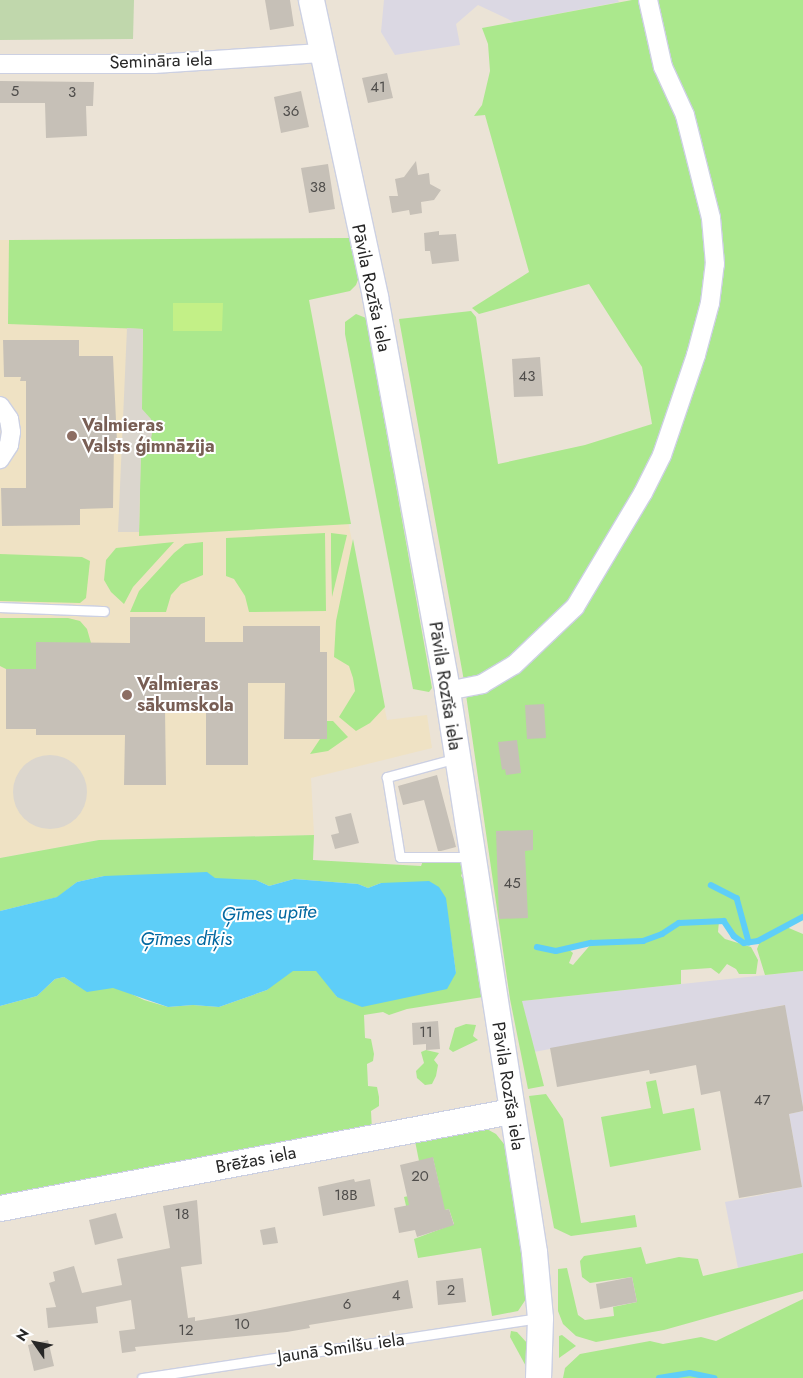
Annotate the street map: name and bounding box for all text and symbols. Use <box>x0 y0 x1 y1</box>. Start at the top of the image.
street label: Semināra iela <box>109 48 213 74</box>
house number: 41 <box>370 79 386 97</box>
house number: 5 <box>11 83 19 101</box>
house number: 3 <box>68 84 76 102</box>
house number: 36 <box>283 103 299 121</box>
house number: 38 <box>310 179 326 197</box>
street label: Pāvila Rozīša iela <box>347 222 395 354</box>
house number: 43 <box>519 368 535 386</box>
place label: Valmieras Valsts ģimnāzija <box>82 415 215 458</box>
marker: Valmieras Valsts ģimnāzija <box>66 430 78 442</box>
street label: Pāvila Rozīša iela <box>424 620 466 752</box>
place label: Valmieras sākumskola <box>137 674 234 716</box>
marker: Valmieras sākumskola <box>121 689 133 701</box>
house number: 45 <box>503 875 521 893</box>
water label: Ģīmes upīte <box>221 900 317 926</box>
water label: Ģīmes dīķis <box>140 928 232 950</box>
street label: Pāvila Rozīša iela <box>487 1020 529 1152</box>
house number: 11 <box>419 1024 433 1042</box>
house number: 47 <box>754 1092 770 1110</box>
street label: Brēžas iela <box>214 1142 298 1178</box>
house number: 20 <box>411 1168 429 1186</box>
house number: 18B <box>334 1187 358 1205</box>
house number: 18 <box>175 1206 189 1224</box>
house number: 2 <box>447 1282 455 1300</box>
house number: 4 <box>392 1287 400 1305</box>
house number: 6 <box>343 1296 351 1314</box>
house number: 10 <box>234 1316 250 1334</box>
north arrow <box>10 1318 60 1368</box>
house number: 12 <box>178 1322 194 1340</box>
text: N <box>11 1325 34 1345</box>
street label: Jaunā Smilšu iela <box>276 1328 406 1368</box>

